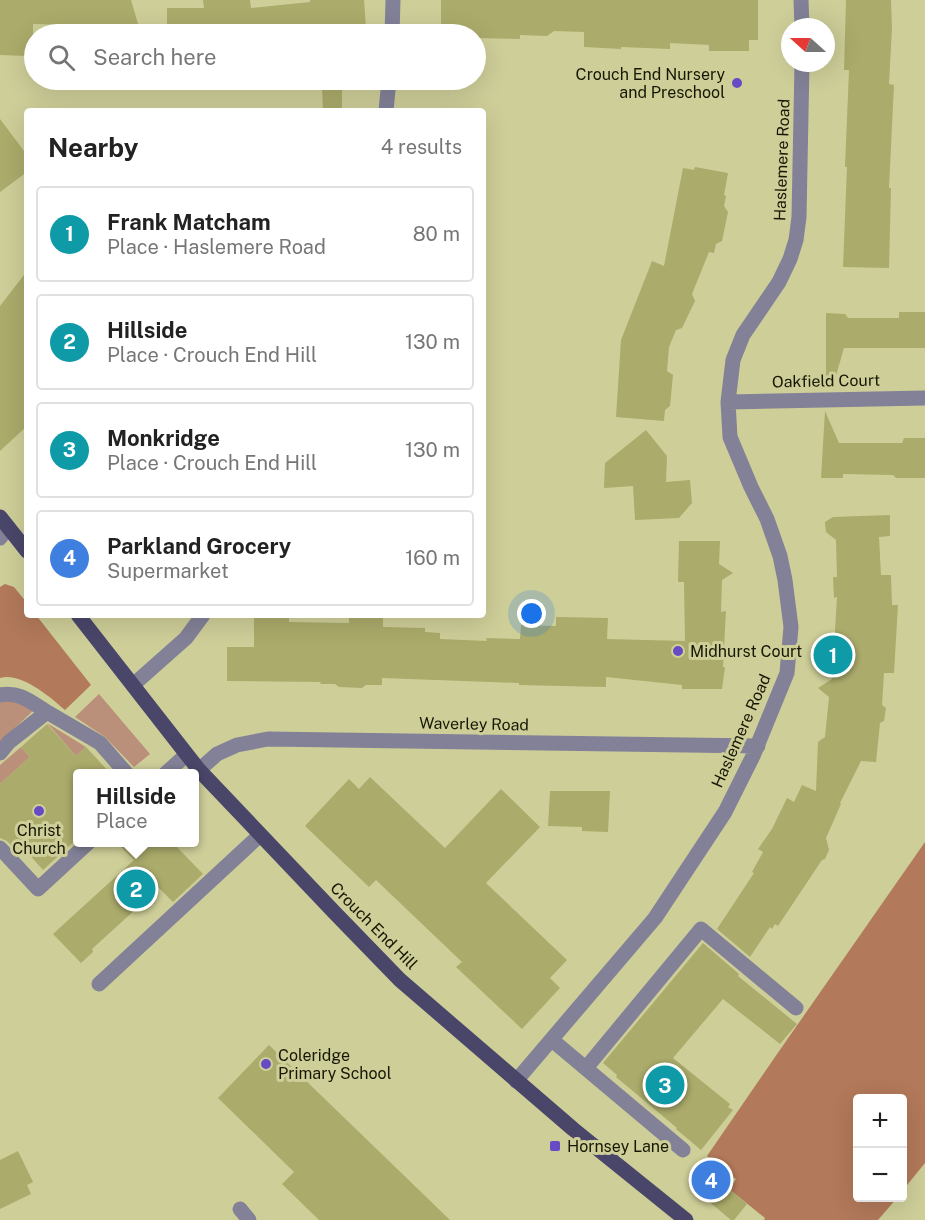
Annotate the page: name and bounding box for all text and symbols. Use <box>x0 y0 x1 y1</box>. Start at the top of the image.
north arrow <box>781 18 835 72</box>
search box <box>24 24 486 90</box>
icon: search <box>45 41 78 74</box>
text: Search here <box>93 44 217 70</box>
place label: Crouch End Nursery and Preschool <box>576 65 725 102</box>
marker: Crouch End Nursery and Preschool <box>730 76 744 90</box>
street label: Haslemere Road <box>770 99 794 221</box>
text: Nearby <box>48 132 138 163</box>
text: 4 results <box>381 135 462 159</box>
text: Frank Matcham <box>107 209 271 235</box>
text: 1 <box>65 222 74 246</box>
text: 80 m <box>413 222 460 246</box>
text: Place · Haslemere Road <box>107 235 326 259</box>
text: Hillside <box>107 317 187 343</box>
text: 2 <box>63 330 76 354</box>
text: 130 m <box>405 330 460 354</box>
text: Place · Crouch End Hill <box>107 343 317 367</box>
street label: Oakfield Court <box>772 371 880 391</box>
text: Monkridge <box>107 425 220 451</box>
text: 3 <box>63 438 76 462</box>
text: 130 m <box>405 438 460 462</box>
text: Place · Crouch End Hill <box>107 451 317 475</box>
text: Parkland Grocery <box>107 533 291 559</box>
text: 4 <box>63 546 76 570</box>
text: 160 m <box>405 546 460 570</box>
text: Supermarket <box>107 559 229 583</box>
your location <box>517 599 546 628</box>
pin: 1 <box>814 632 852 678</box>
place label: Midhurst Court <box>690 642 802 661</box>
marker: Midhurst Court <box>671 644 685 658</box>
street label: Haslemere Road <box>707 671 775 791</box>
street label: Waverley Road <box>419 714 529 734</box>
popup <box>73 769 199 847</box>
text: Hillside <box>96 783 176 809</box>
marker: Christ Church <box>32 804 46 818</box>
text: Place <box>96 809 148 833</box>
place label: Christ Church <box>12 821 66 858</box>
pin: 2 <box>116 866 156 912</box>
street label: Crouch End Hill <box>327 879 422 974</box>
place label: Coleridge Primary School <box>278 1046 392 1083</box>
marker: Coleridge Primary School <box>259 1057 273 1071</box>
pin: 3 <box>646 1062 684 1108</box>
map controls <box>853 1094 907 1202</box>
button: + <box>853 1094 907 1148</box>
place label: Hornsey Lane <box>567 1137 669 1156</box>
marker: Hornsey Lane <box>548 1139 562 1153</box>
button: − <box>853 1148 907 1202</box>
pin: 4 <box>692 1158 730 1202</box>

